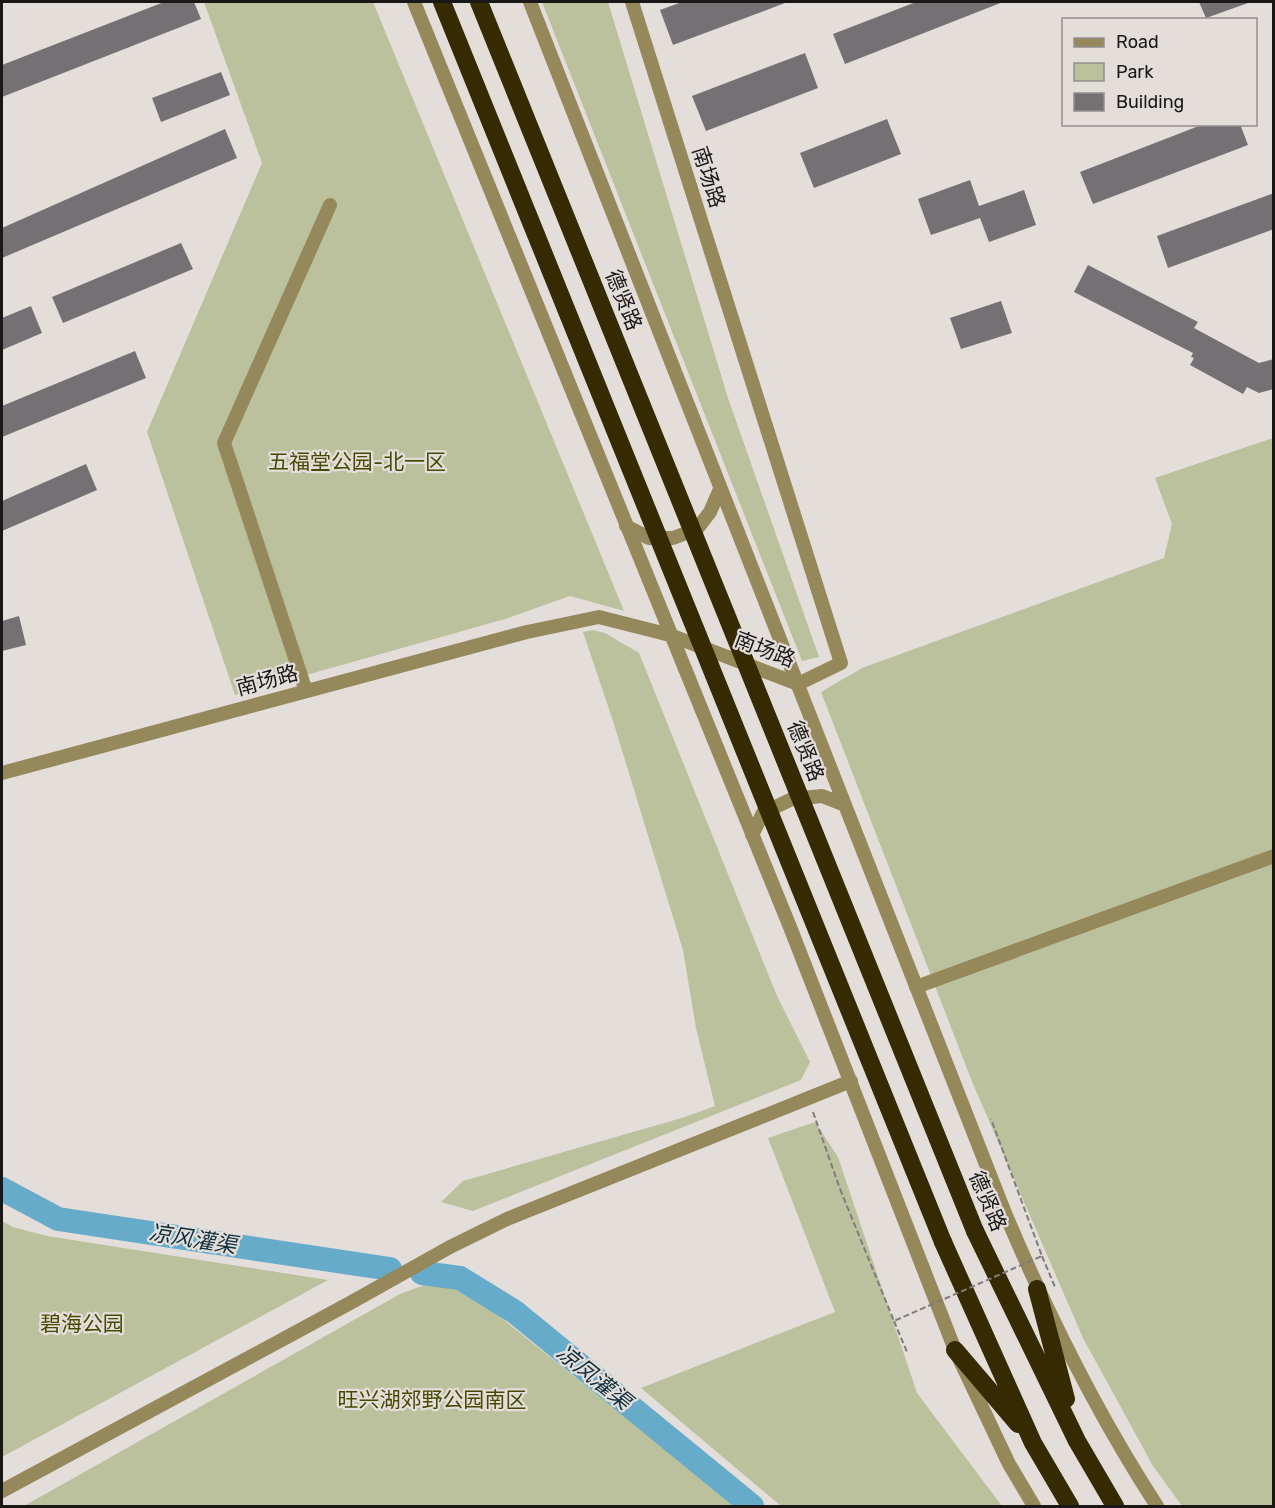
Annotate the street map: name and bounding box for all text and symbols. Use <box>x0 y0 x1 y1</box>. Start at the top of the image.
legend <box>1062 18 1257 126</box>
text: Road <box>1116 31 1159 53</box>
text: Park <box>1116 61 1154 83</box>
text: Building <box>1116 91 1184 113</box>
street label: 南场路 <box>687 143 731 211</box>
street label: 德贤路 <box>601 266 647 334</box>
park label: 五福堂公园-北一区 <box>268 449 446 474</box>
street label: 南场路 <box>731 626 799 672</box>
street label: 南场路 <box>233 660 301 700</box>
street label: 德贤路 <box>783 717 829 785</box>
street label: 德贤路 <box>964 1167 1012 1235</box>
water label: 凉风灌渠 <box>147 1219 242 1260</box>
park label: 碧海公园 <box>40 1311 124 1336</box>
water label: 凉凤灌渠 <box>551 1339 639 1417</box>
park label: 旺兴湖郊野公园南区 <box>338 1387 527 1412</box>

